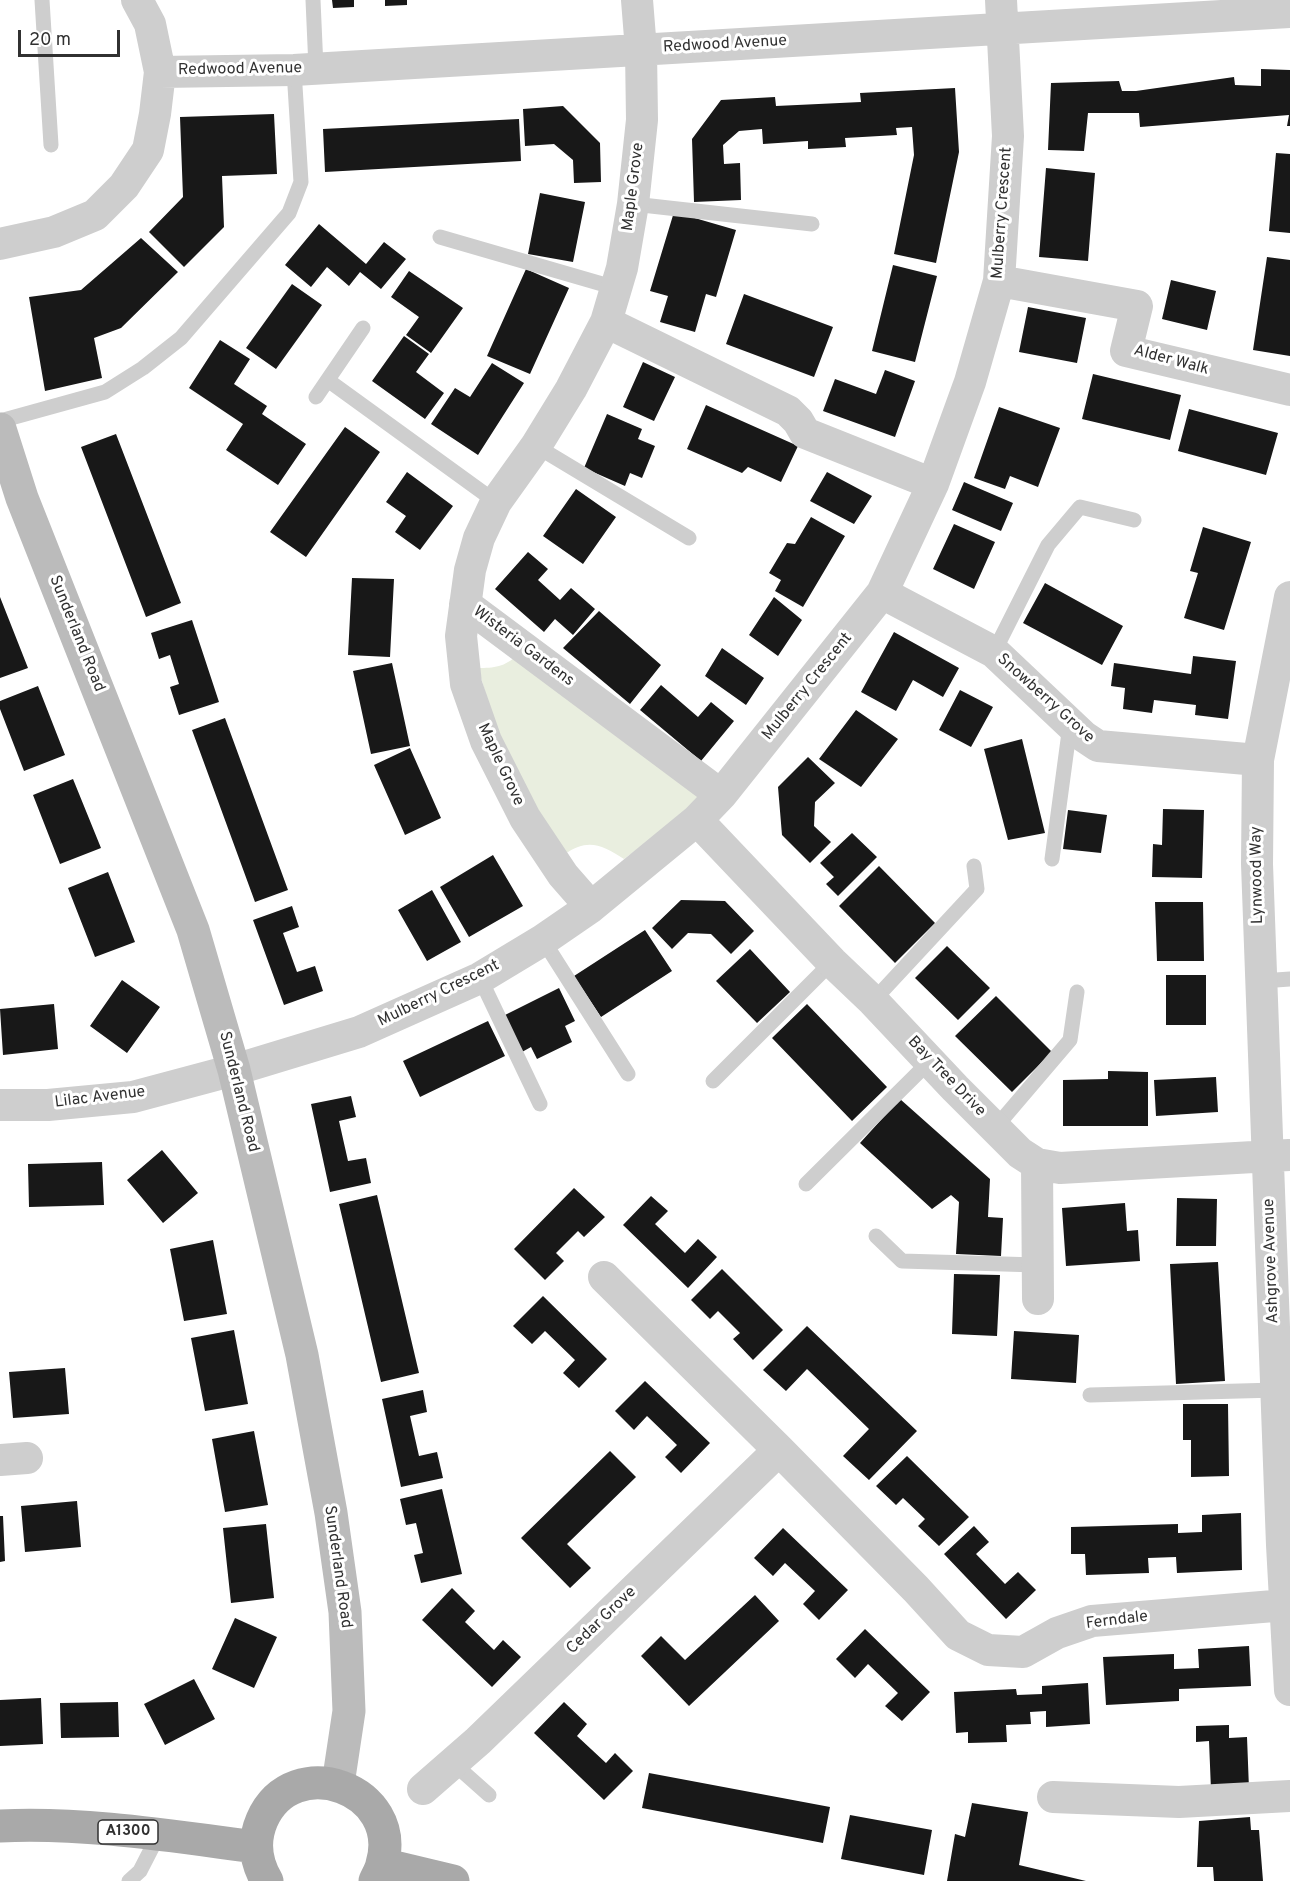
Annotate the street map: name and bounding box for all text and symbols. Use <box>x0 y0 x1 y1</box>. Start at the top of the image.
scale bar <box>21 18 123 56</box>
text: 20 m <box>29 29 71 52</box>
street label: Redwood Avenue <box>663 32 787 58</box>
street label: Redwood Avenue <box>178 59 302 81</box>
street label: Maple Grove <box>619 142 649 232</box>
street label: Mulberry Crescent <box>989 146 1017 280</box>
street label: Alder Walk <box>1131 342 1211 380</box>
street label: Sunderland Road <box>44 573 108 695</box>
street label: Wisteria Gardens <box>469 603 577 691</box>
street label: Mulberry Crescent <box>759 629 857 745</box>
street label: Snowberry Grove <box>992 650 1098 748</box>
street label: Maple Grove <box>472 721 528 809</box>
street label: Lynwood Way <box>1248 826 1268 924</box>
street label: Mulberry Crescent <box>375 956 503 1032</box>
street label: Sunderland Road <box>214 1030 262 1154</box>
street label: Bay Tree Drive <box>903 1033 989 1121</box>
street label: Lilac Avenue <box>54 1083 146 1113</box>
street label: Ashgrove Avenue <box>1260 1198 1284 1324</box>
street label: Sunderland Road <box>319 1504 355 1630</box>
street label: Cedar Grove <box>563 1583 641 1659</box>
street label: Ferndale <box>1085 1608 1149 1634</box>
road number: A1300 <box>98 1820 158 1844</box>

